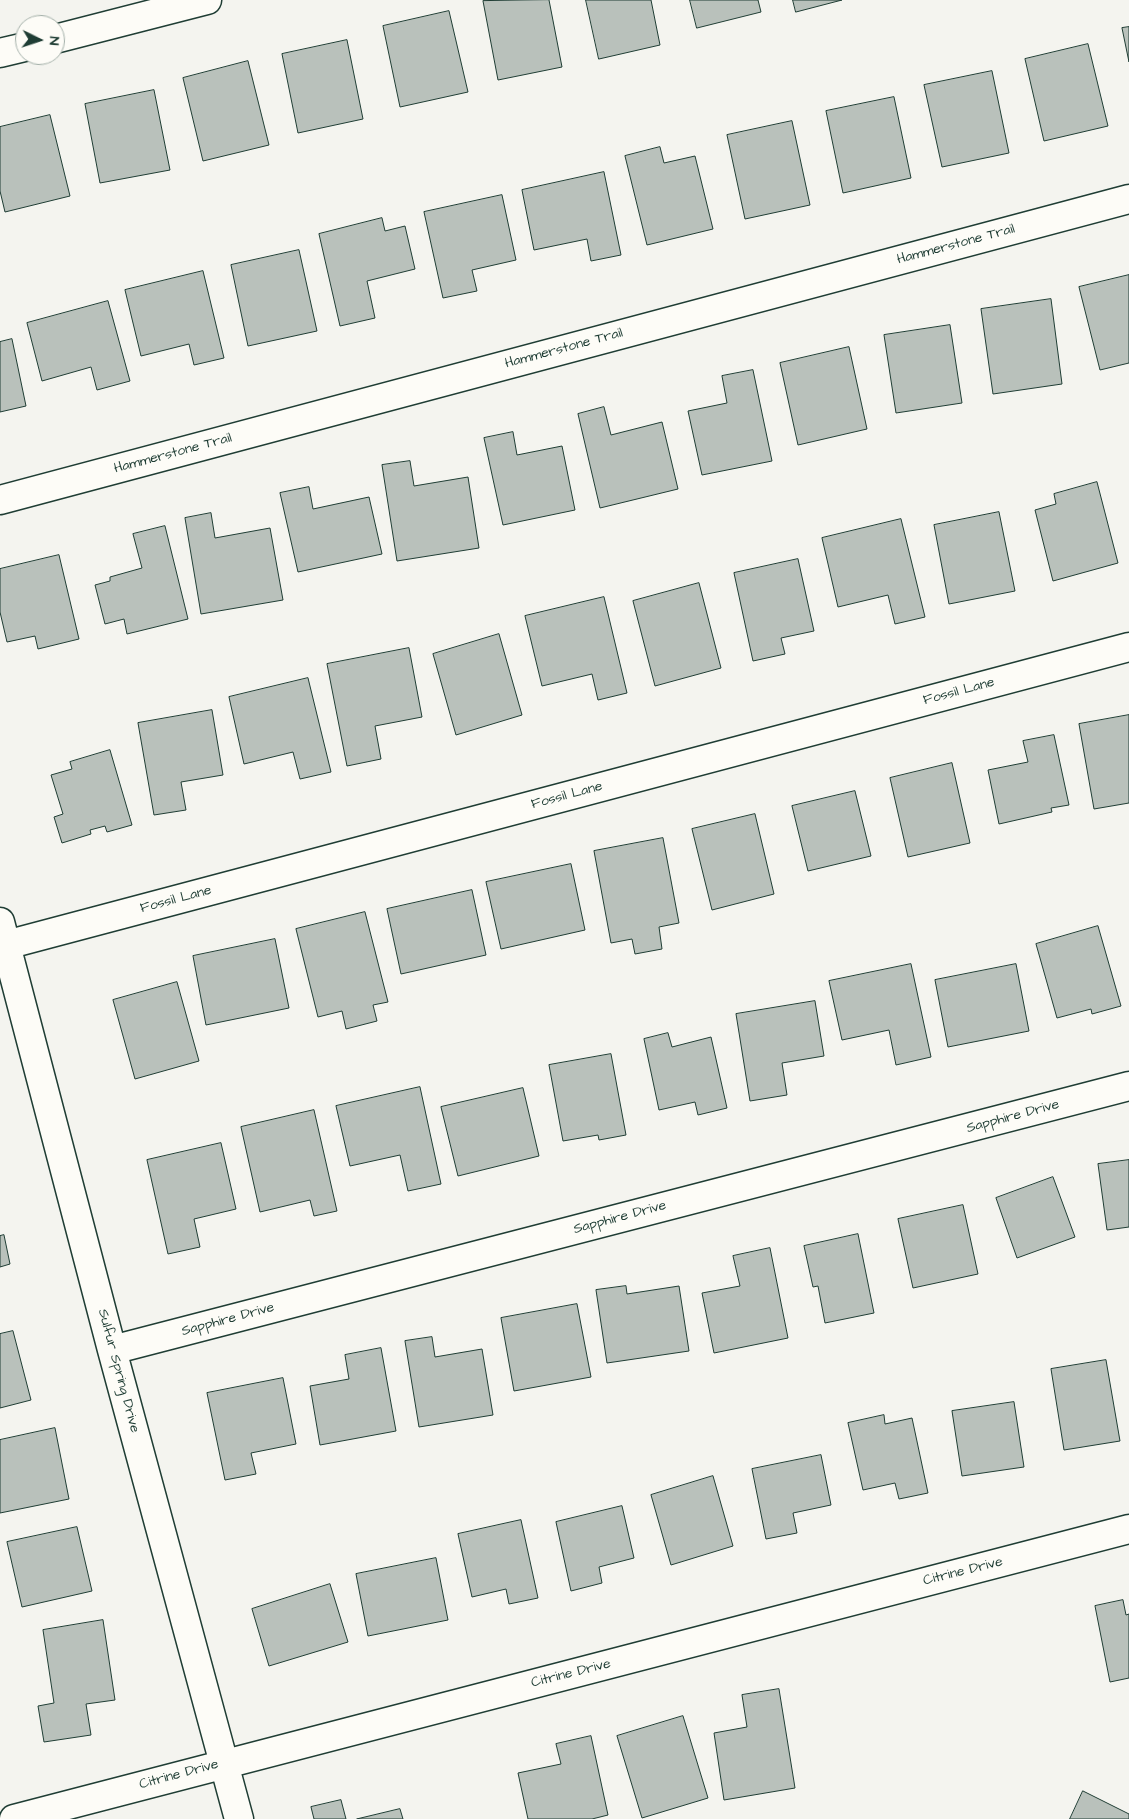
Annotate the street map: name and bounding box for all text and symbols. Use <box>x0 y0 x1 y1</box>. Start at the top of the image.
north arrow <box>15 15 65 65</box>
text: N <box>44 36 64 46</box>
street label: Hammerstone Trail <box>895 221 1017 269</box>
street label: Hammerstone Trail <box>503 325 625 373</box>
street label: Hammerstone Trail <box>112 430 234 478</box>
street label: Fossil Lane <box>922 674 996 710</box>
street label: Fossil Lane <box>530 778 604 814</box>
street label: Fossil Lane <box>139 882 213 918</box>
street label: Sapphire Drive <box>965 1097 1061 1137</box>
street label: Sapphire Drive <box>572 1198 668 1238</box>
street label: Sapphire Drive <box>180 1300 276 1340</box>
street label: Sulfur Spring Drive <box>93 1307 143 1435</box>
street label: Citrine Drive <box>921 1554 1005 1590</box>
street label: Citrine Drive <box>529 1656 613 1692</box>
street label: Citrine Drive <box>137 1756 221 1794</box>

